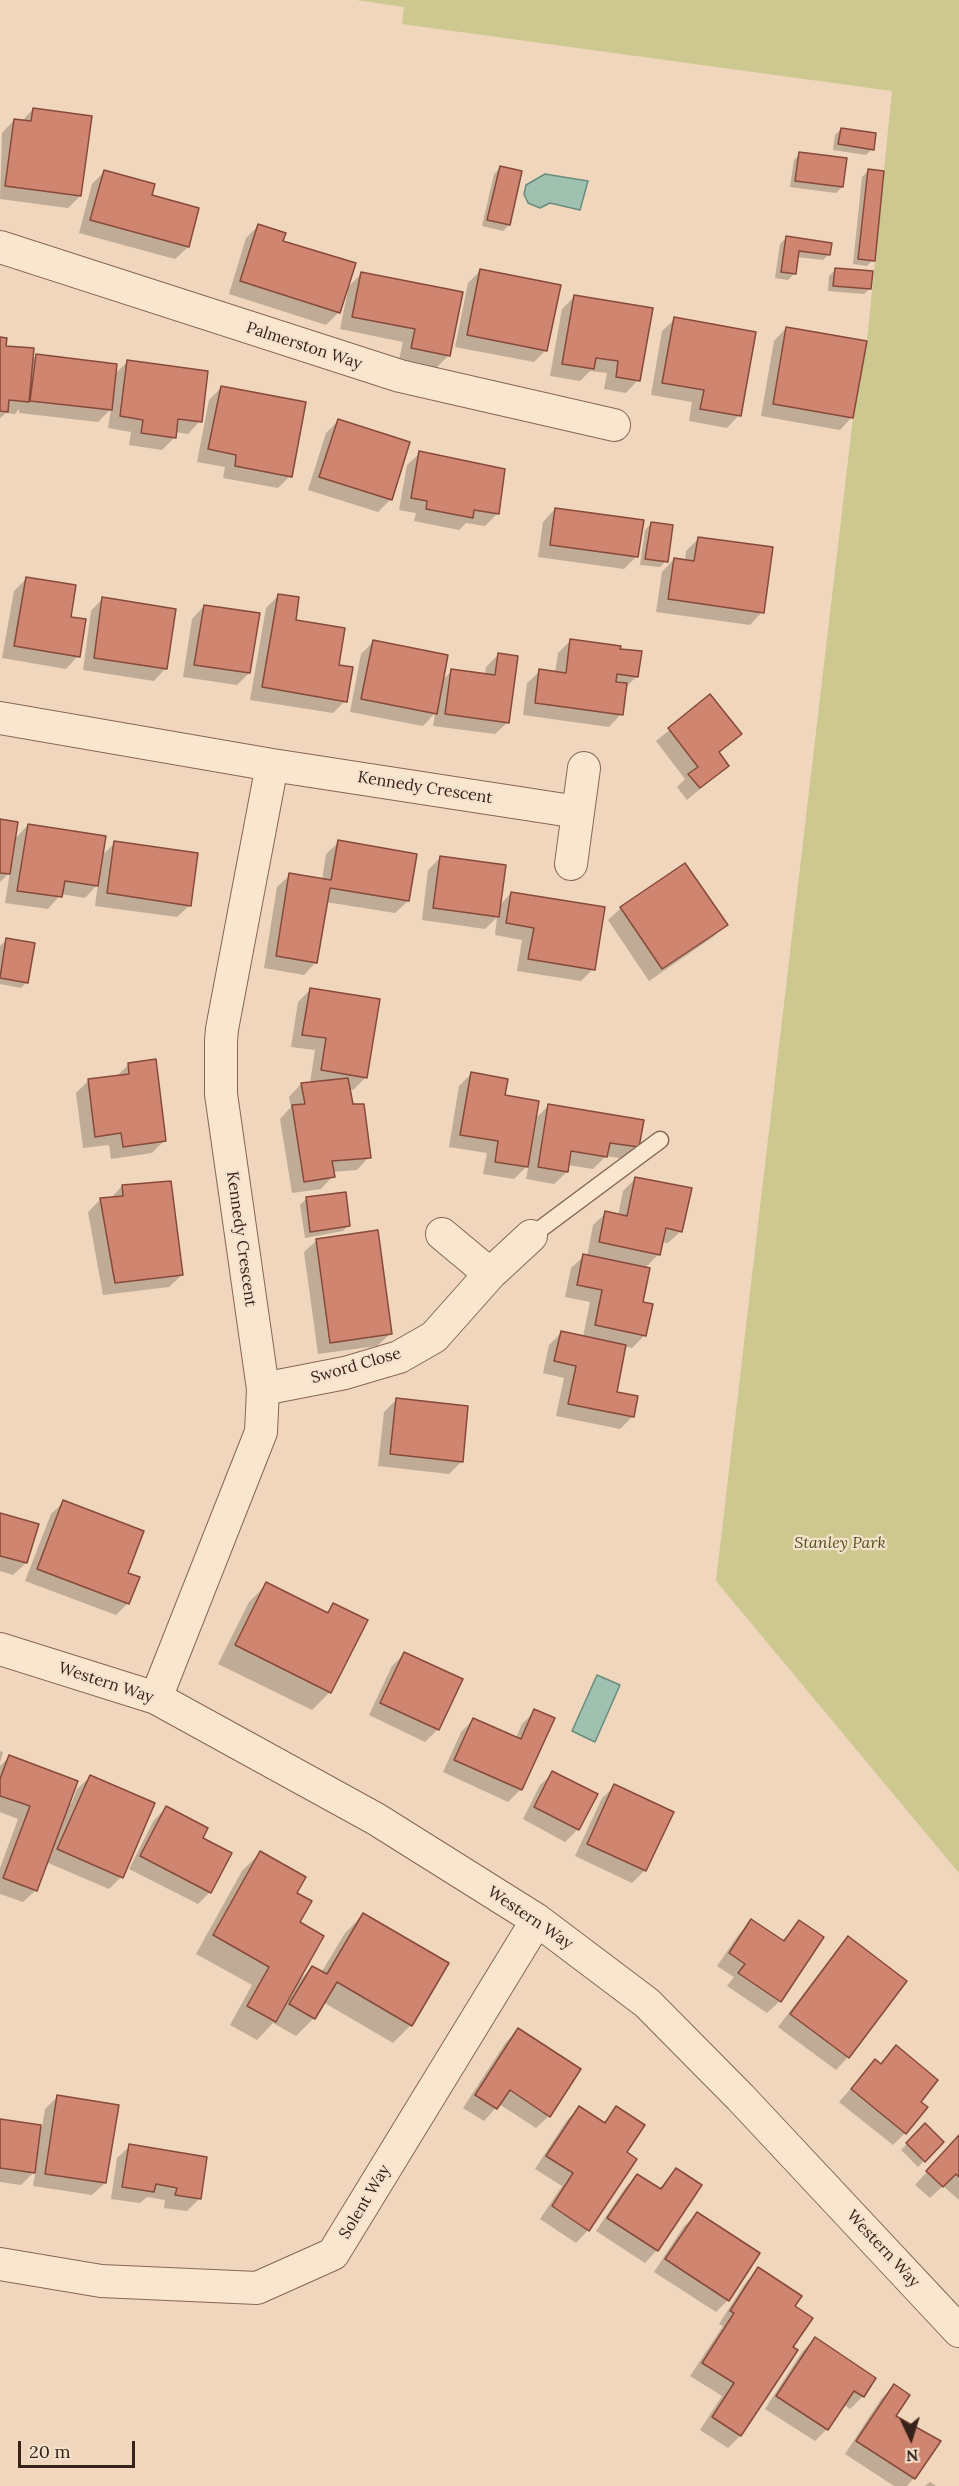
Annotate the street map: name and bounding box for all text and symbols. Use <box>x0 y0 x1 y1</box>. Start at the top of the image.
street label: Palmerston Way <box>244 318 364 374</box>
street label: Kennedy Crescent <box>356 768 494 808</box>
street label: Kennedy Crescent <box>222 1170 260 1308</box>
street label: Sword Close <box>309 1344 403 1388</box>
park label: Stanley Park <box>794 1533 886 1553</box>
street label: Western Way <box>56 1659 156 1707</box>
street label: Western Way <box>484 1882 576 1954</box>
street label: Solent Way <box>335 2161 395 2243</box>
street label: Western Way <box>842 2206 924 2292</box>
north arrow <box>881 2408 941 2468</box>
scale bar <box>21 2429 138 2467</box>
text: 20 m <box>29 2440 71 2463</box>
text: N <box>905 2446 919 2466</box>

